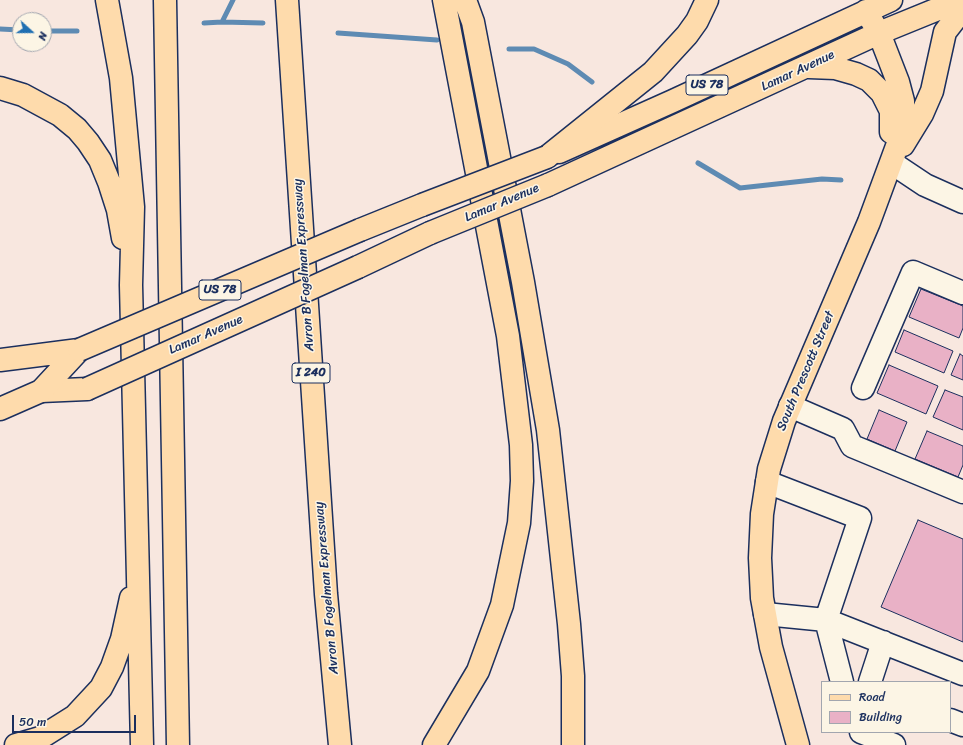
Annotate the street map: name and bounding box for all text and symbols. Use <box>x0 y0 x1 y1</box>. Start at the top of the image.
north arrow <box>12 12 52 52</box>
text: N <box>33 29 53 43</box>
street label: Lamar Avenue <box>759 47 837 95</box>
road number: US 78 <box>686 75 728 95</box>
street label: Avron B Fogelman Expressway <box>290 178 318 352</box>
street label: Lamar Avenue <box>462 180 542 226</box>
road number: US 78 <box>199 280 241 300</box>
street label: South Prescott Street <box>774 309 838 433</box>
street label: Lamar Avenue <box>167 312 245 358</box>
road number: I 240 <box>292 363 330 383</box>
street label: Avron B Fogelman Expressway <box>312 501 342 675</box>
legend <box>821 681 951 733</box>
text: Road <box>859 686 885 708</box>
text: Building <box>859 706 902 728</box>
scale bar <box>14 707 138 733</box>
text: 50 m <box>19 711 46 733</box>

